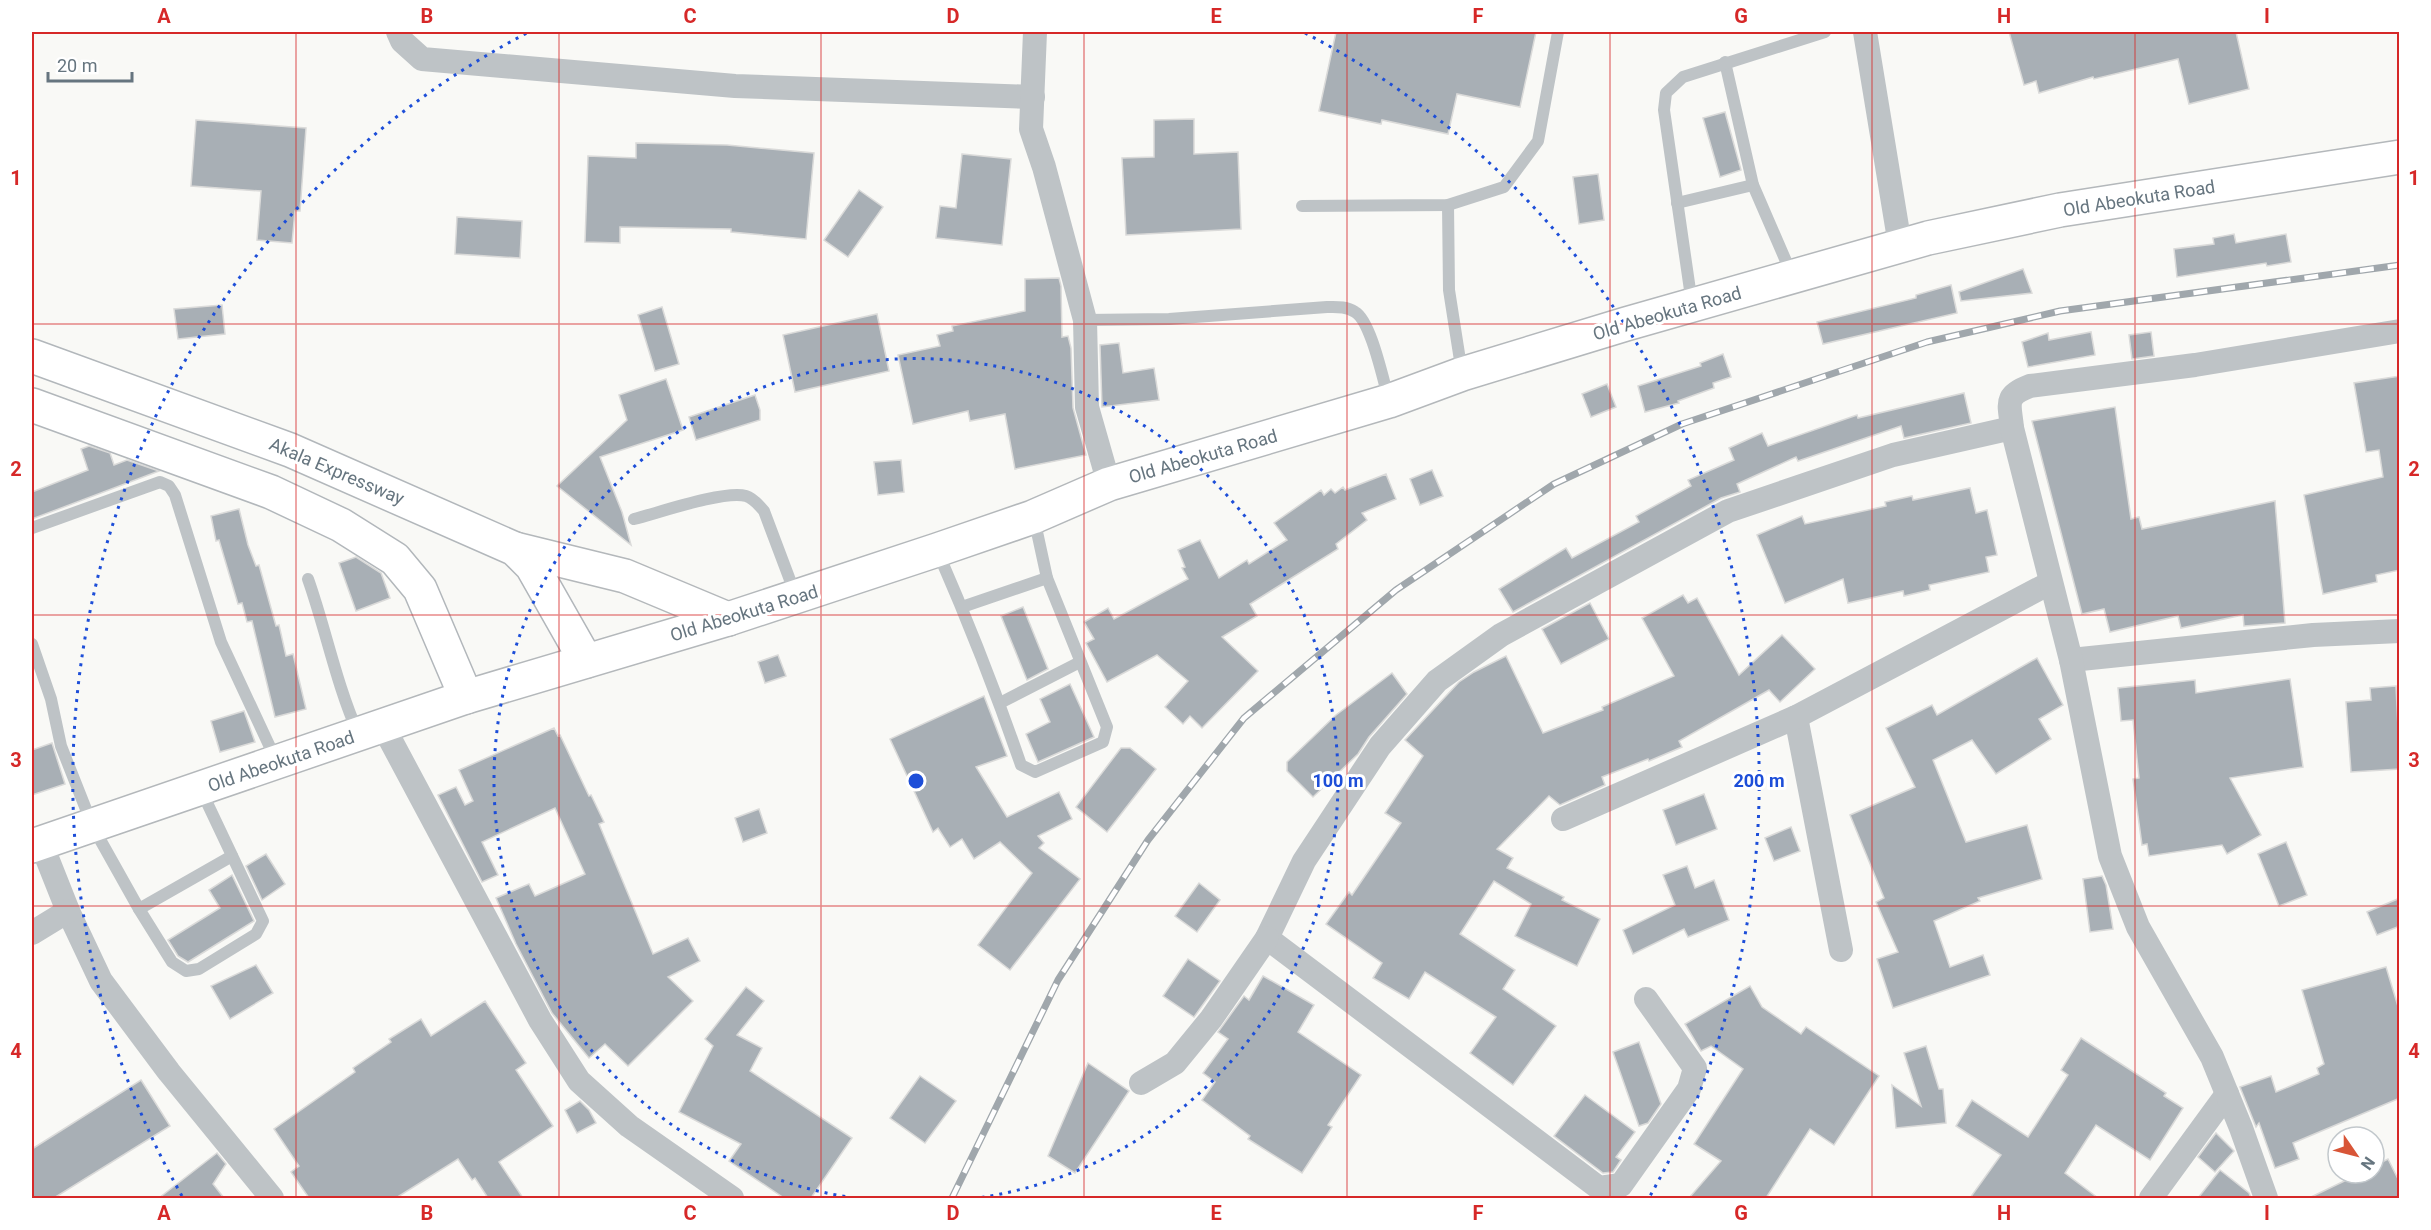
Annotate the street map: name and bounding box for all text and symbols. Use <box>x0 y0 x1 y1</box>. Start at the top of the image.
text: A <box>157 4 171 28</box>
text: B <box>421 4 433 28</box>
text: C <box>683 4 697 28</box>
text: D <box>947 4 960 28</box>
text: E <box>1210 4 1222 28</box>
text: F <box>1473 4 1484 28</box>
text: G <box>1734 4 1748 28</box>
text: H <box>1997 4 2011 28</box>
text: I <box>2264 4 2270 28</box>
scale bar <box>48 45 132 83</box>
text: 20 m <box>57 55 97 76</box>
text: 1 <box>10 166 22 190</box>
text: 1 <box>2408 166 2420 190</box>
street label: Old Abeokuta Road <box>2062 176 2216 220</box>
street label: Old Abeokuta Road <box>1590 282 1744 344</box>
street label: Old Abeokuta Road <box>1126 425 1280 487</box>
street label: Akala Expressway <box>266 433 408 509</box>
text: 2 <box>10 457 22 481</box>
text: 2 <box>2408 457 2420 481</box>
street label: Old Abeokuta Road <box>668 581 820 645</box>
street label: Old Abeokuta Road <box>205 726 357 796</box>
text: 3 <box>10 748 22 772</box>
text: 3 <box>2408 748 2420 772</box>
text: 100 m <box>1312 770 1364 791</box>
text: 200 m <box>1733 770 1785 791</box>
centre of rings <box>906 771 926 791</box>
text: 4 <box>10 1039 22 1063</box>
text: 4 <box>2408 1039 2420 1063</box>
north arrow <box>2326 1125 2386 1185</box>
text: N <box>2357 1153 2379 1173</box>
text: A <box>157 1201 171 1225</box>
text: B <box>421 1201 433 1225</box>
text: C <box>683 1201 697 1225</box>
text: D <box>947 1201 960 1225</box>
text: E <box>1210 1201 1222 1225</box>
text: F <box>1473 1201 1484 1225</box>
text: G <box>1734 1201 1748 1225</box>
text: H <box>1997 1201 2011 1225</box>
text: I <box>2264 1201 2270 1225</box>

